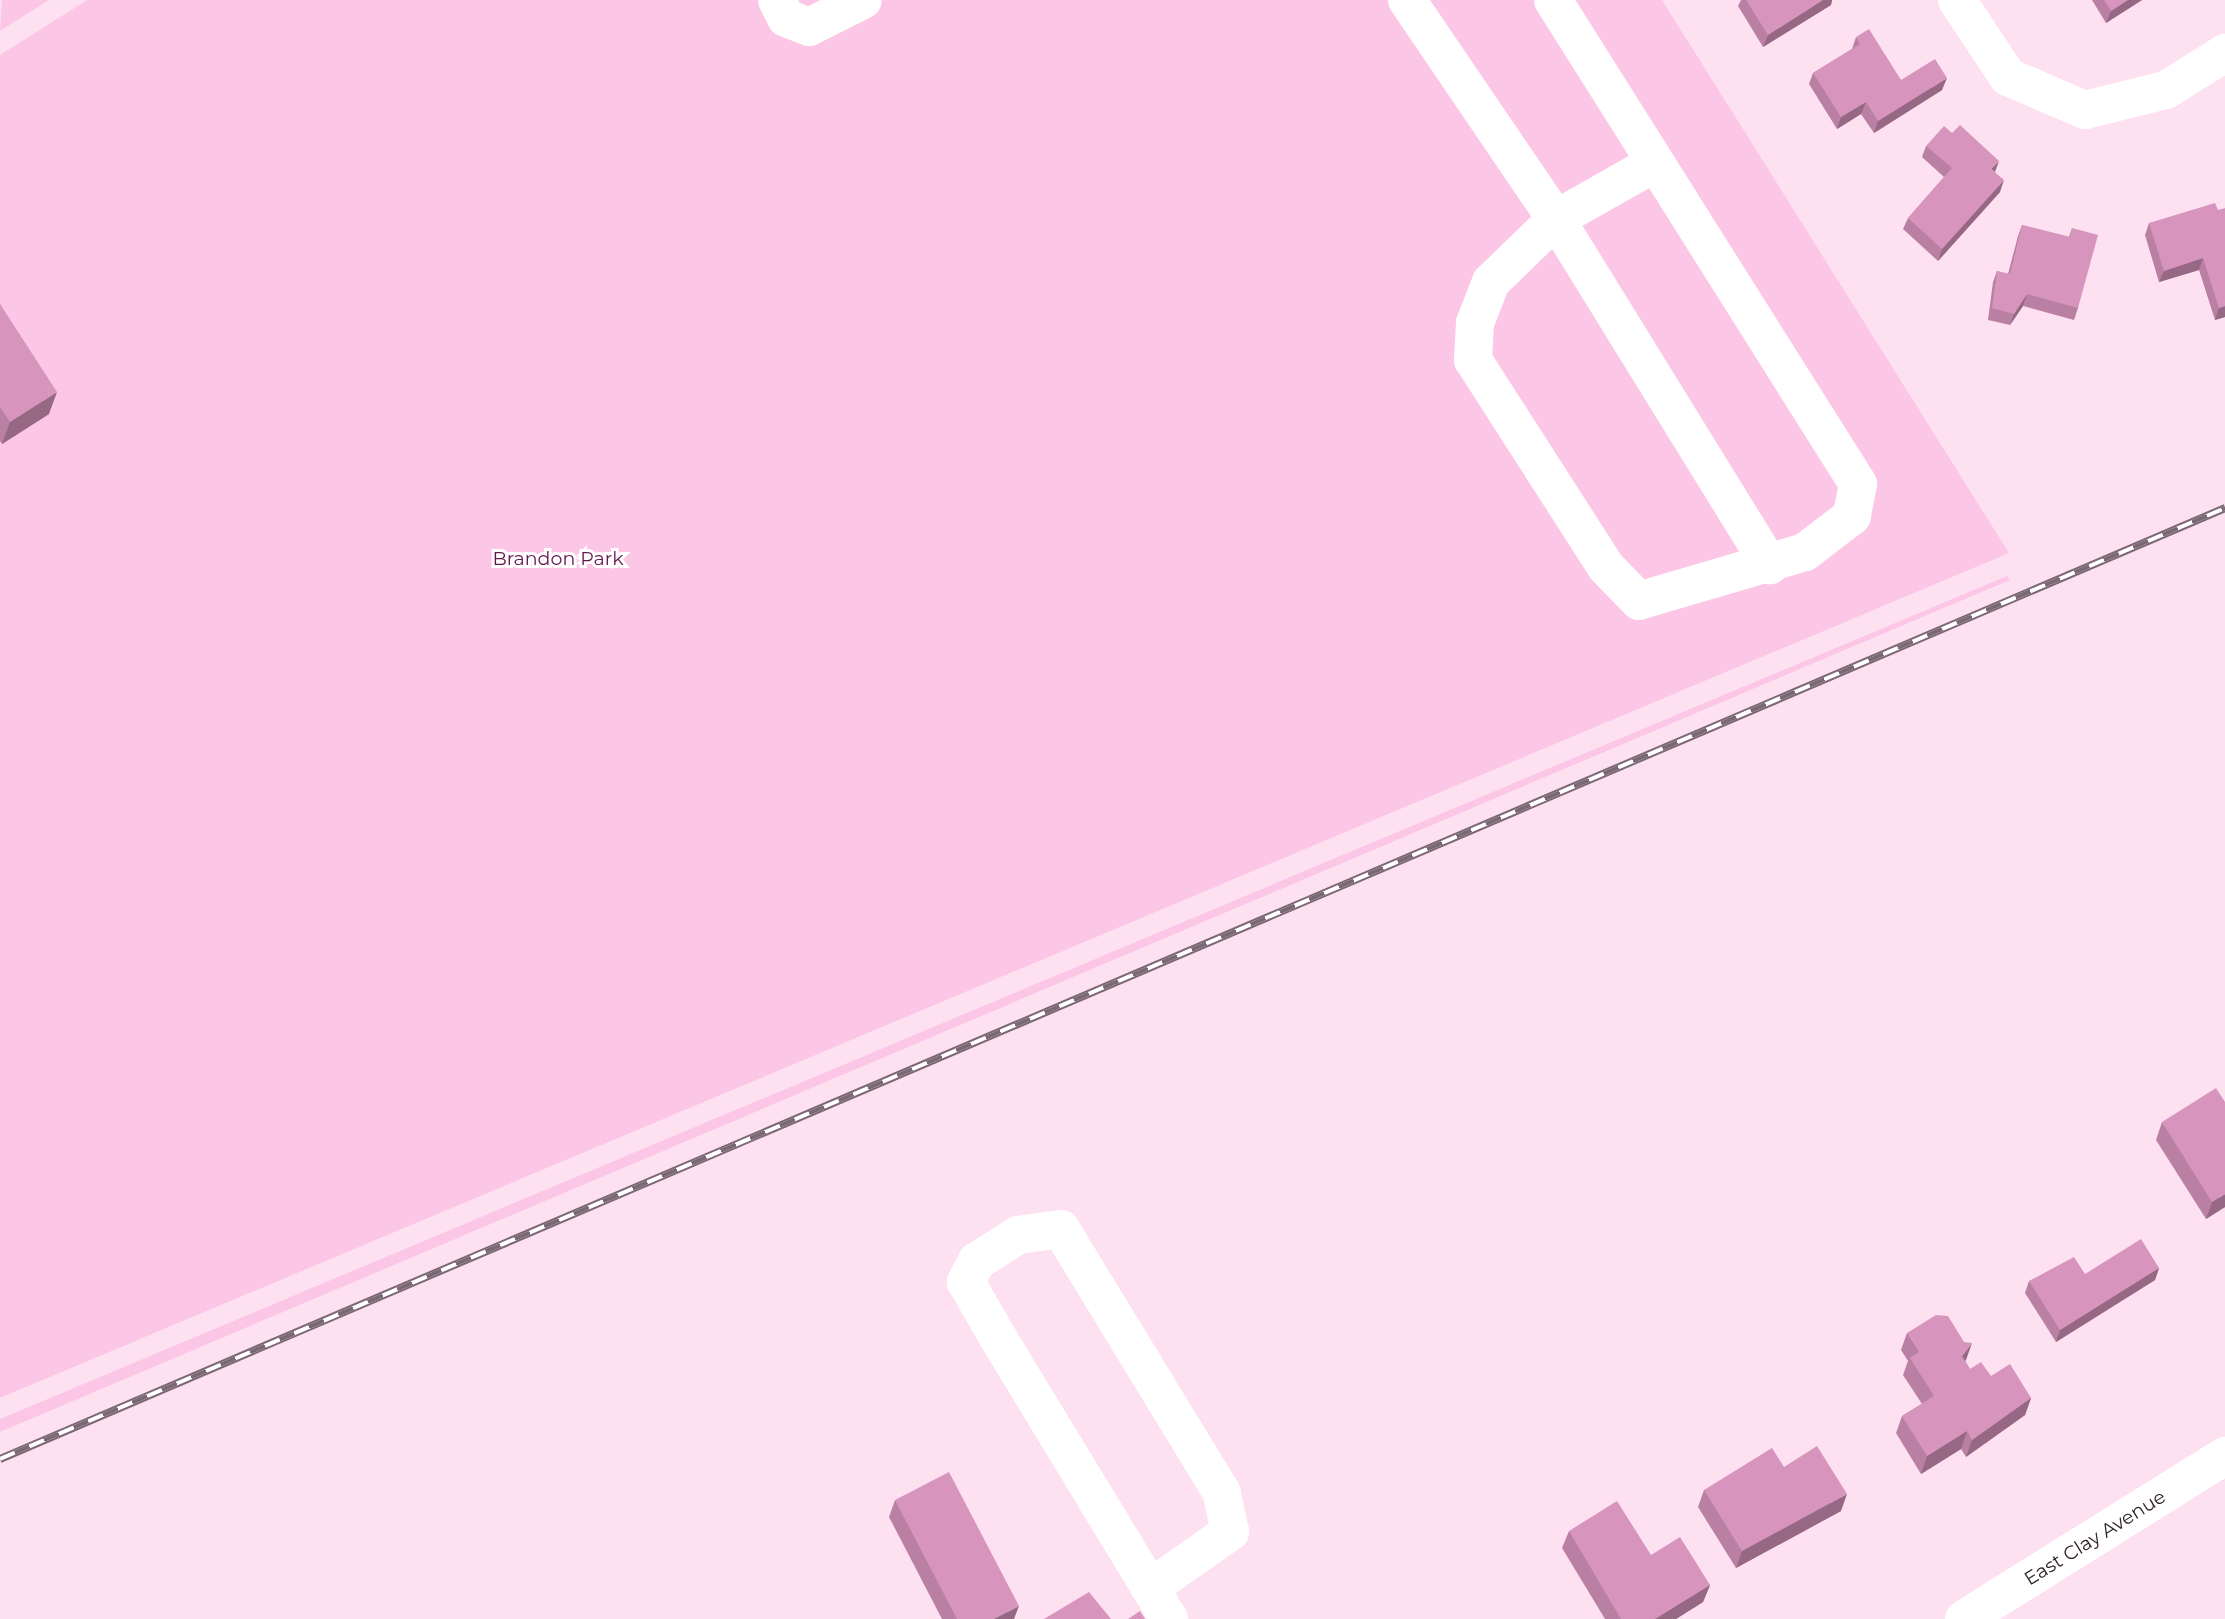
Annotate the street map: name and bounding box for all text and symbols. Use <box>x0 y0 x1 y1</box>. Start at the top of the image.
park label: Brandon Park <box>492 548 624 570</box>
street label: East Clay Avenue <box>2020 1485 2170 1591</box>

